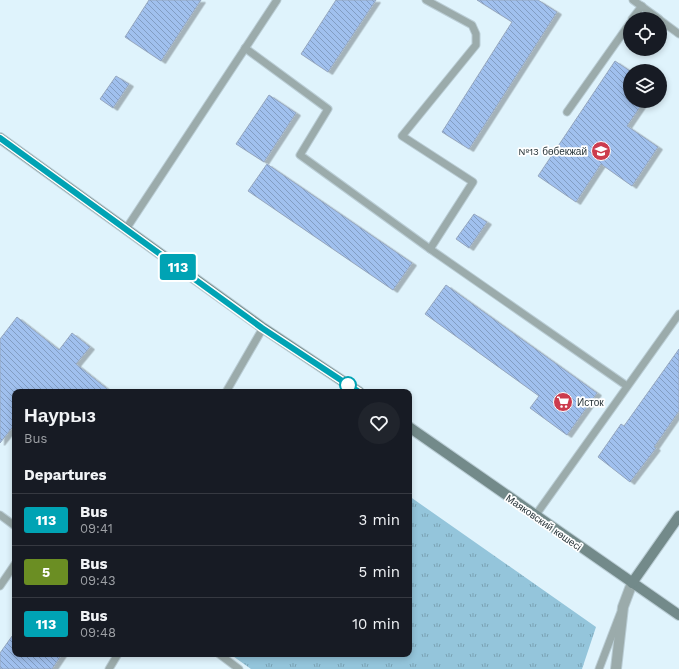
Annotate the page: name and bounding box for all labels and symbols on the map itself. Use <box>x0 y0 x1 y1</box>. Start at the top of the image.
school or university icon: №13 бөбекжай <box>590 140 612 162</box>
place label: №13 бөбекжай <box>518 146 587 157</box>
line badge: 113 <box>155 254 201 280</box>
unlabelled marker <box>339 376 357 394</box>
supermarket icon: Исток <box>552 391 574 413</box>
place label: Исток <box>577 397 604 408</box>
street label: Маяковский көшесі <box>504 492 583 553</box>

